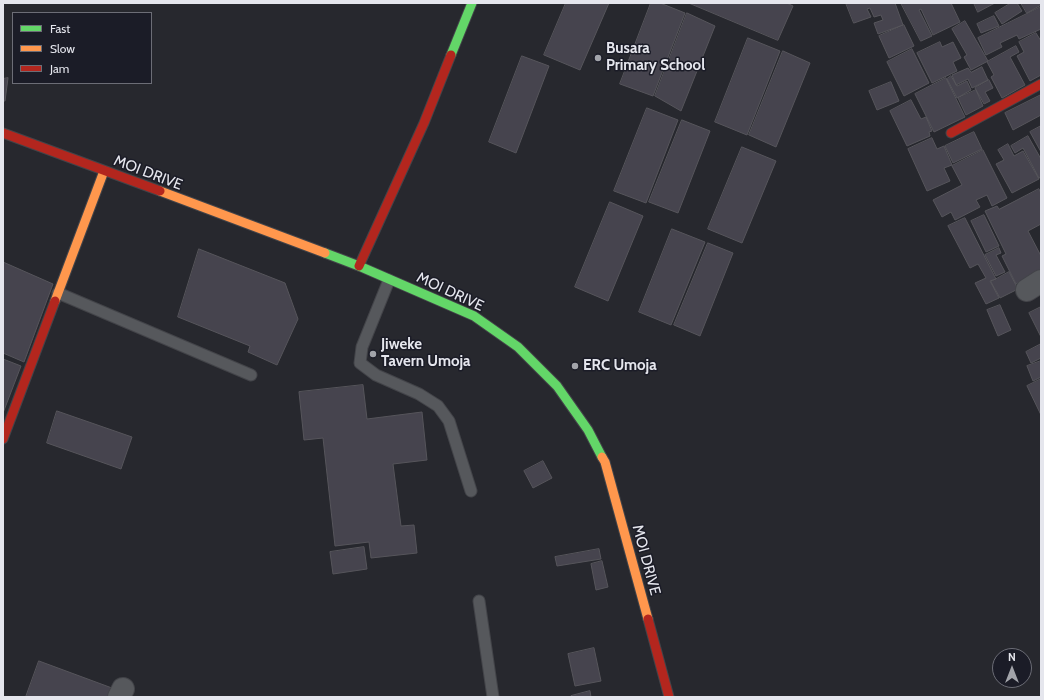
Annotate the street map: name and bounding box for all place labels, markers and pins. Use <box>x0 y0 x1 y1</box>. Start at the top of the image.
place label: Busara Primary School <box>606 40 705 75</box>
marker: Busara Primary School <box>593 53 603 63</box>
place label: Jiweke Tavern Umoja <box>381 336 471 371</box>
marker: Jiweke Tavern Umoja <box>368 349 378 359</box>
place label: ERC Umoja <box>583 357 657 375</box>
marker: ERC Umoja <box>570 361 580 371</box>

